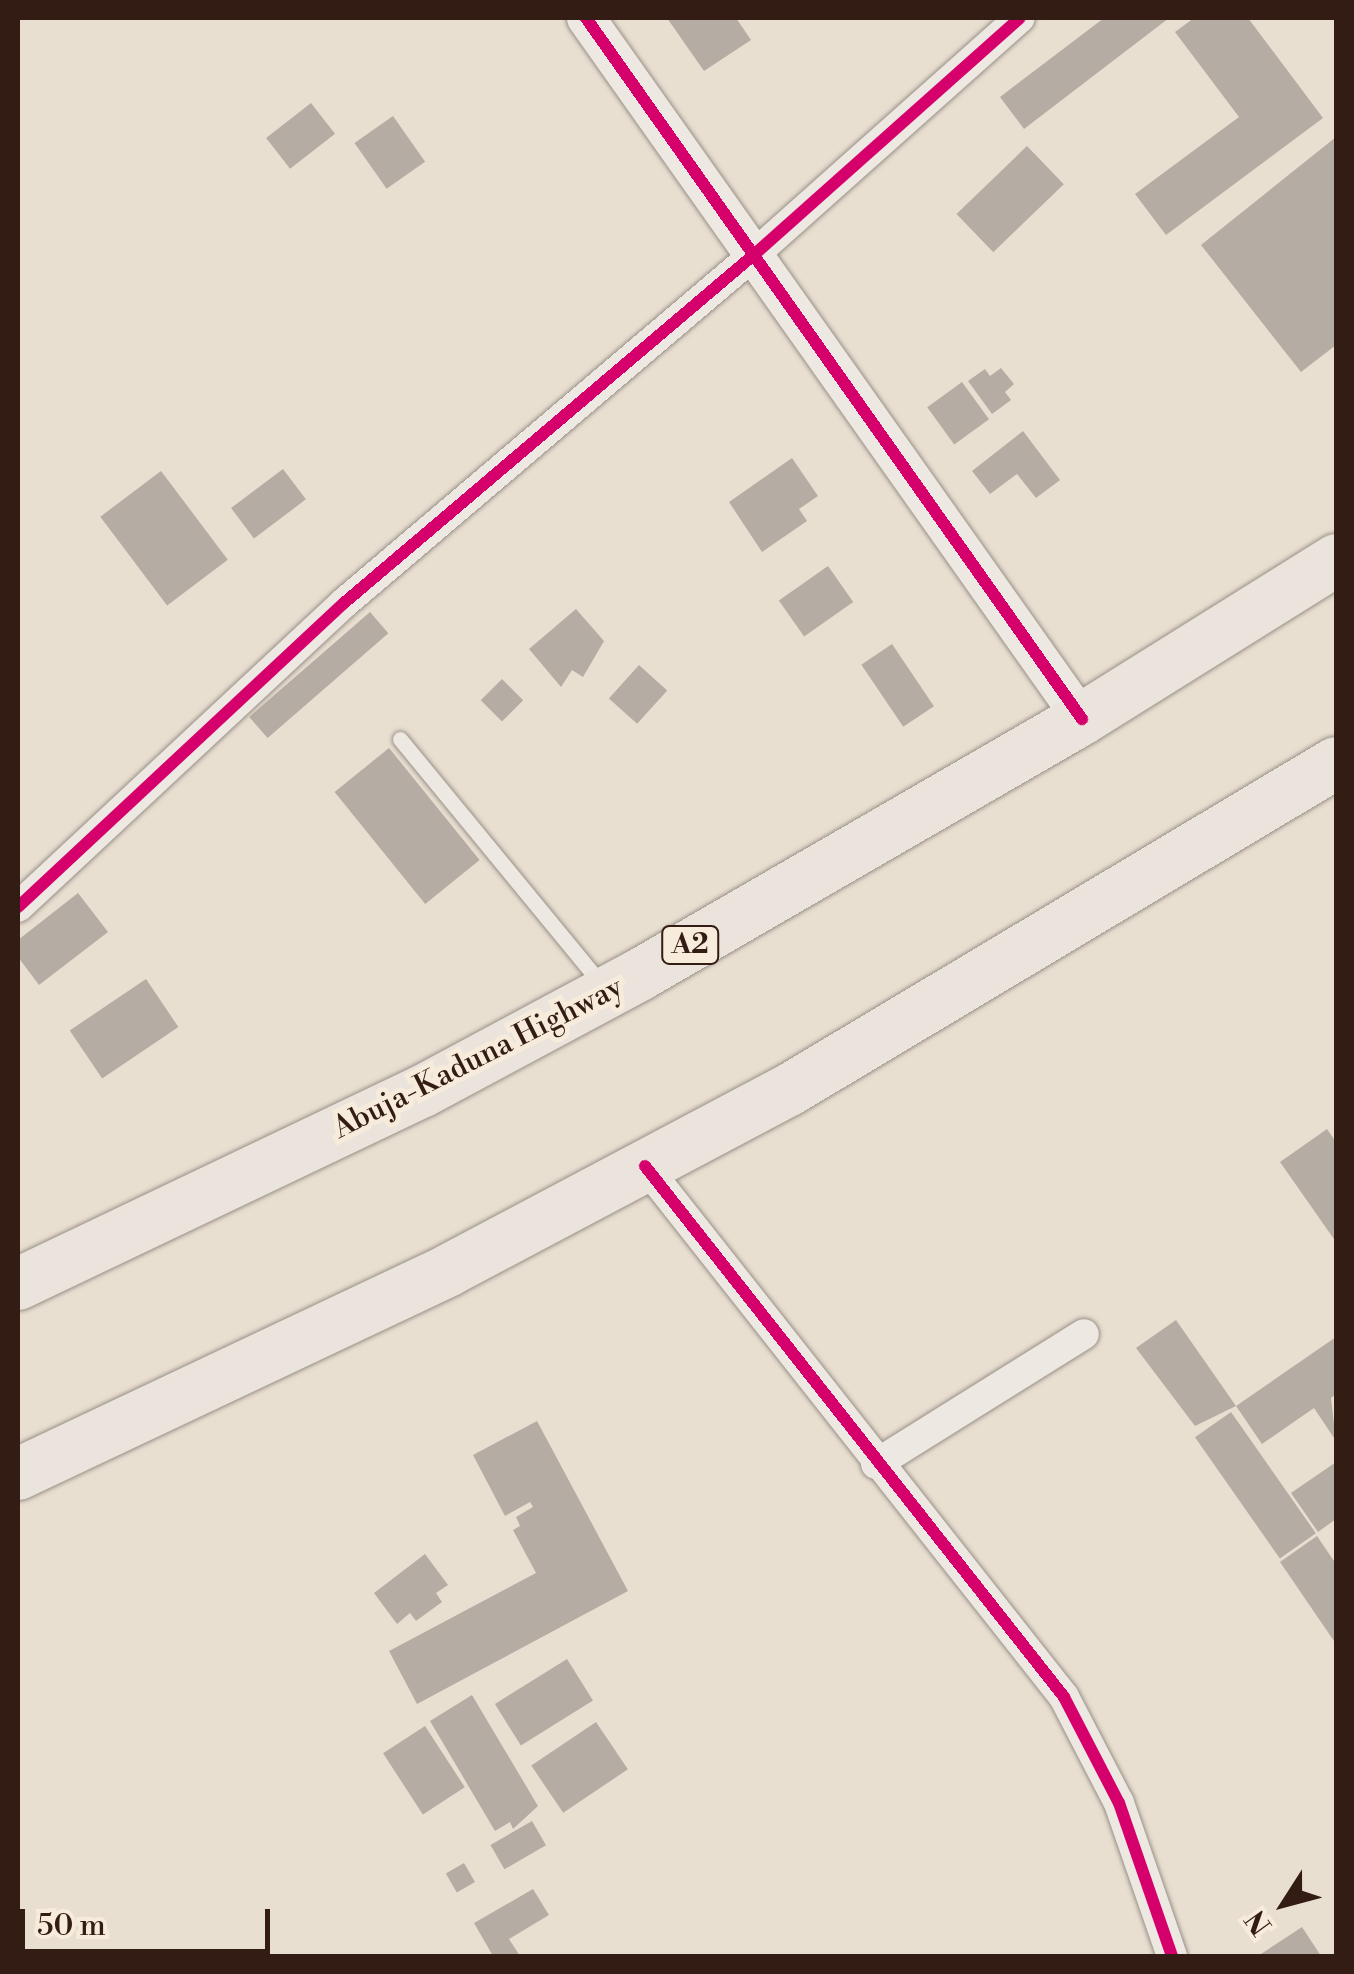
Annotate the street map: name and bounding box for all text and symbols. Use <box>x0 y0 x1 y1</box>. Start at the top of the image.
road number: A2 <box>660 922 720 968</box>
street label: Abuja-Kaduna Highway <box>327 969 629 1147</box>
north arrow <box>1234 1854 1334 1954</box>
scale bar <box>25 1889 275 1951</box>
text: N <box>1239 1903 1280 1941</box>
text: 50 m <box>37 1907 106 1945</box>

